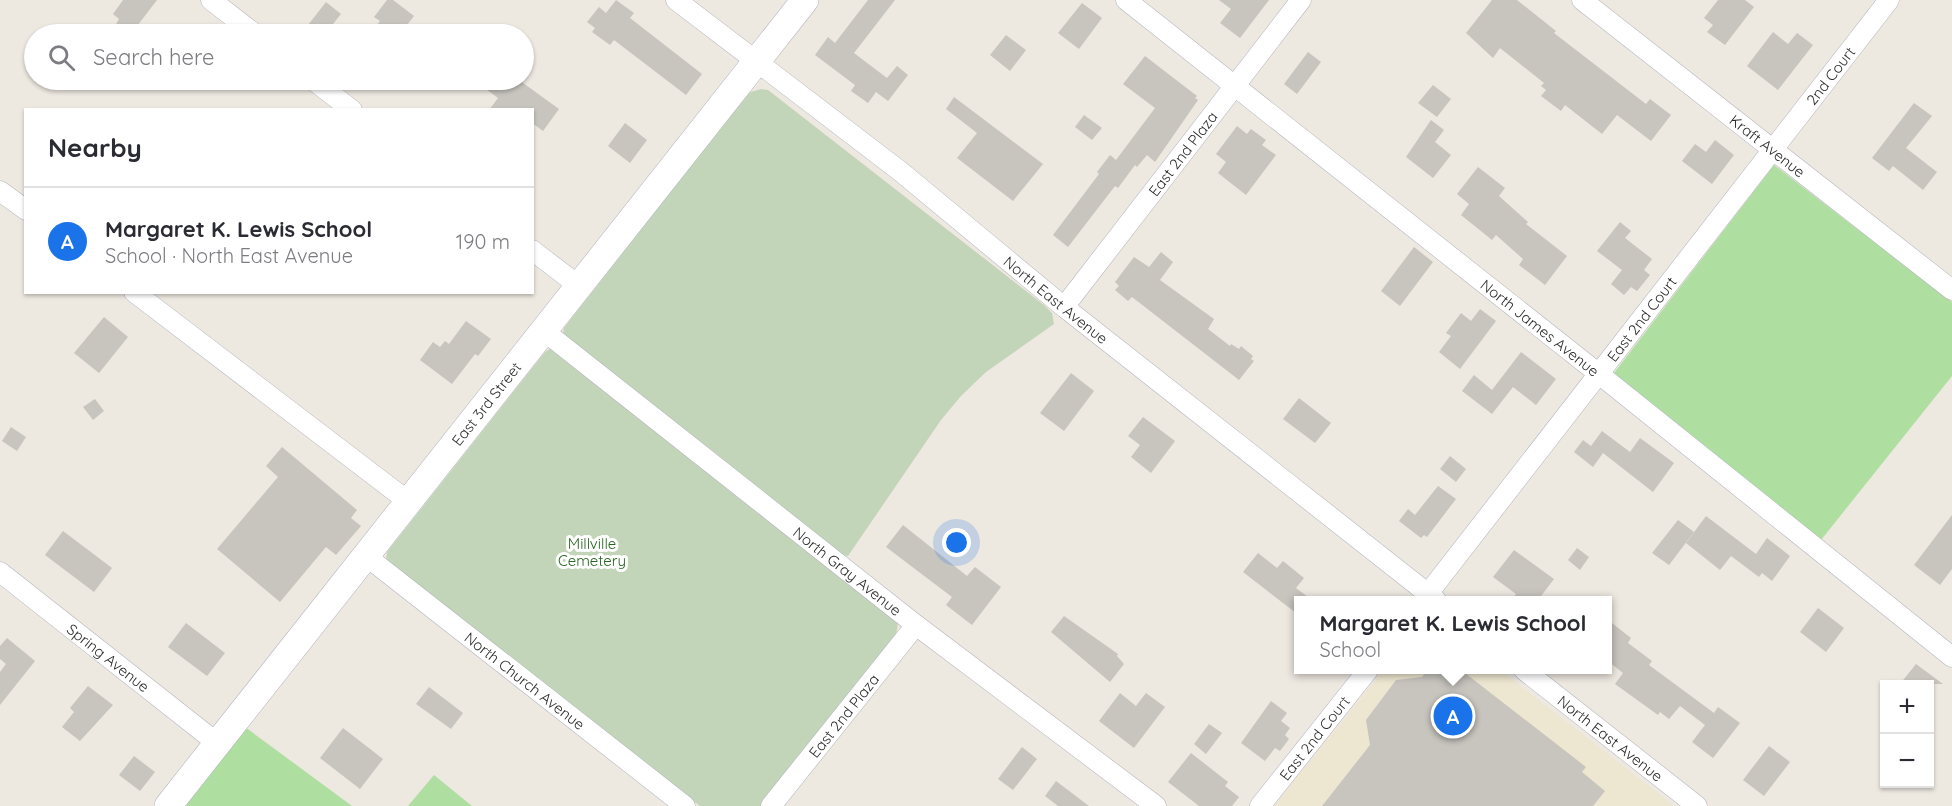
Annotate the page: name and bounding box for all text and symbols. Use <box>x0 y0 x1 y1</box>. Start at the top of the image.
search box <box>24 24 534 90</box>
icon: search <box>45 41 78 74</box>
text: Search here <box>93 43 214 71</box>
street label: 2nd Court <box>1802 43 1859 108</box>
street label: East 2nd Plaza <box>1144 107 1221 200</box>
street label: Kraft Avenue <box>1726 110 1809 181</box>
text: Nearby <box>48 131 142 164</box>
text: Margaret K. Lewis School <box>105 215 372 243</box>
text: A <box>61 229 74 254</box>
text: 190 m <box>456 229 510 254</box>
text: School · North East Avenue <box>105 243 353 268</box>
street label: North East Avenue <box>1000 252 1112 348</box>
street label: East 2nd Court <box>1602 273 1680 365</box>
street label: North James Avenue <box>1477 275 1603 380</box>
street label: East 3rd Street <box>447 358 525 449</box>
street label: North Gray Avenue <box>790 522 906 620</box>
your location <box>942 528 971 557</box>
park label: Millville Cemetery <box>558 534 626 570</box>
popup <box>1294 596 1612 674</box>
text: Margaret K. Lewis School <box>1319 609 1587 637</box>
street label: Spring Avenue <box>63 619 154 696</box>
street label: North Church Avenue <box>461 628 589 734</box>
text: School <box>1319 637 1381 662</box>
street label: East 2nd Plaza <box>804 670 883 761</box>
map controls <box>1880 680 1934 788</box>
button: + <box>1880 680 1934 734</box>
street label: North East Avenue <box>1554 691 1667 785</box>
street label: East 2nd Court <box>1275 692 1353 784</box>
pin: A <box>1434 694 1472 738</box>
button: − <box>1880 734 1934 788</box>

